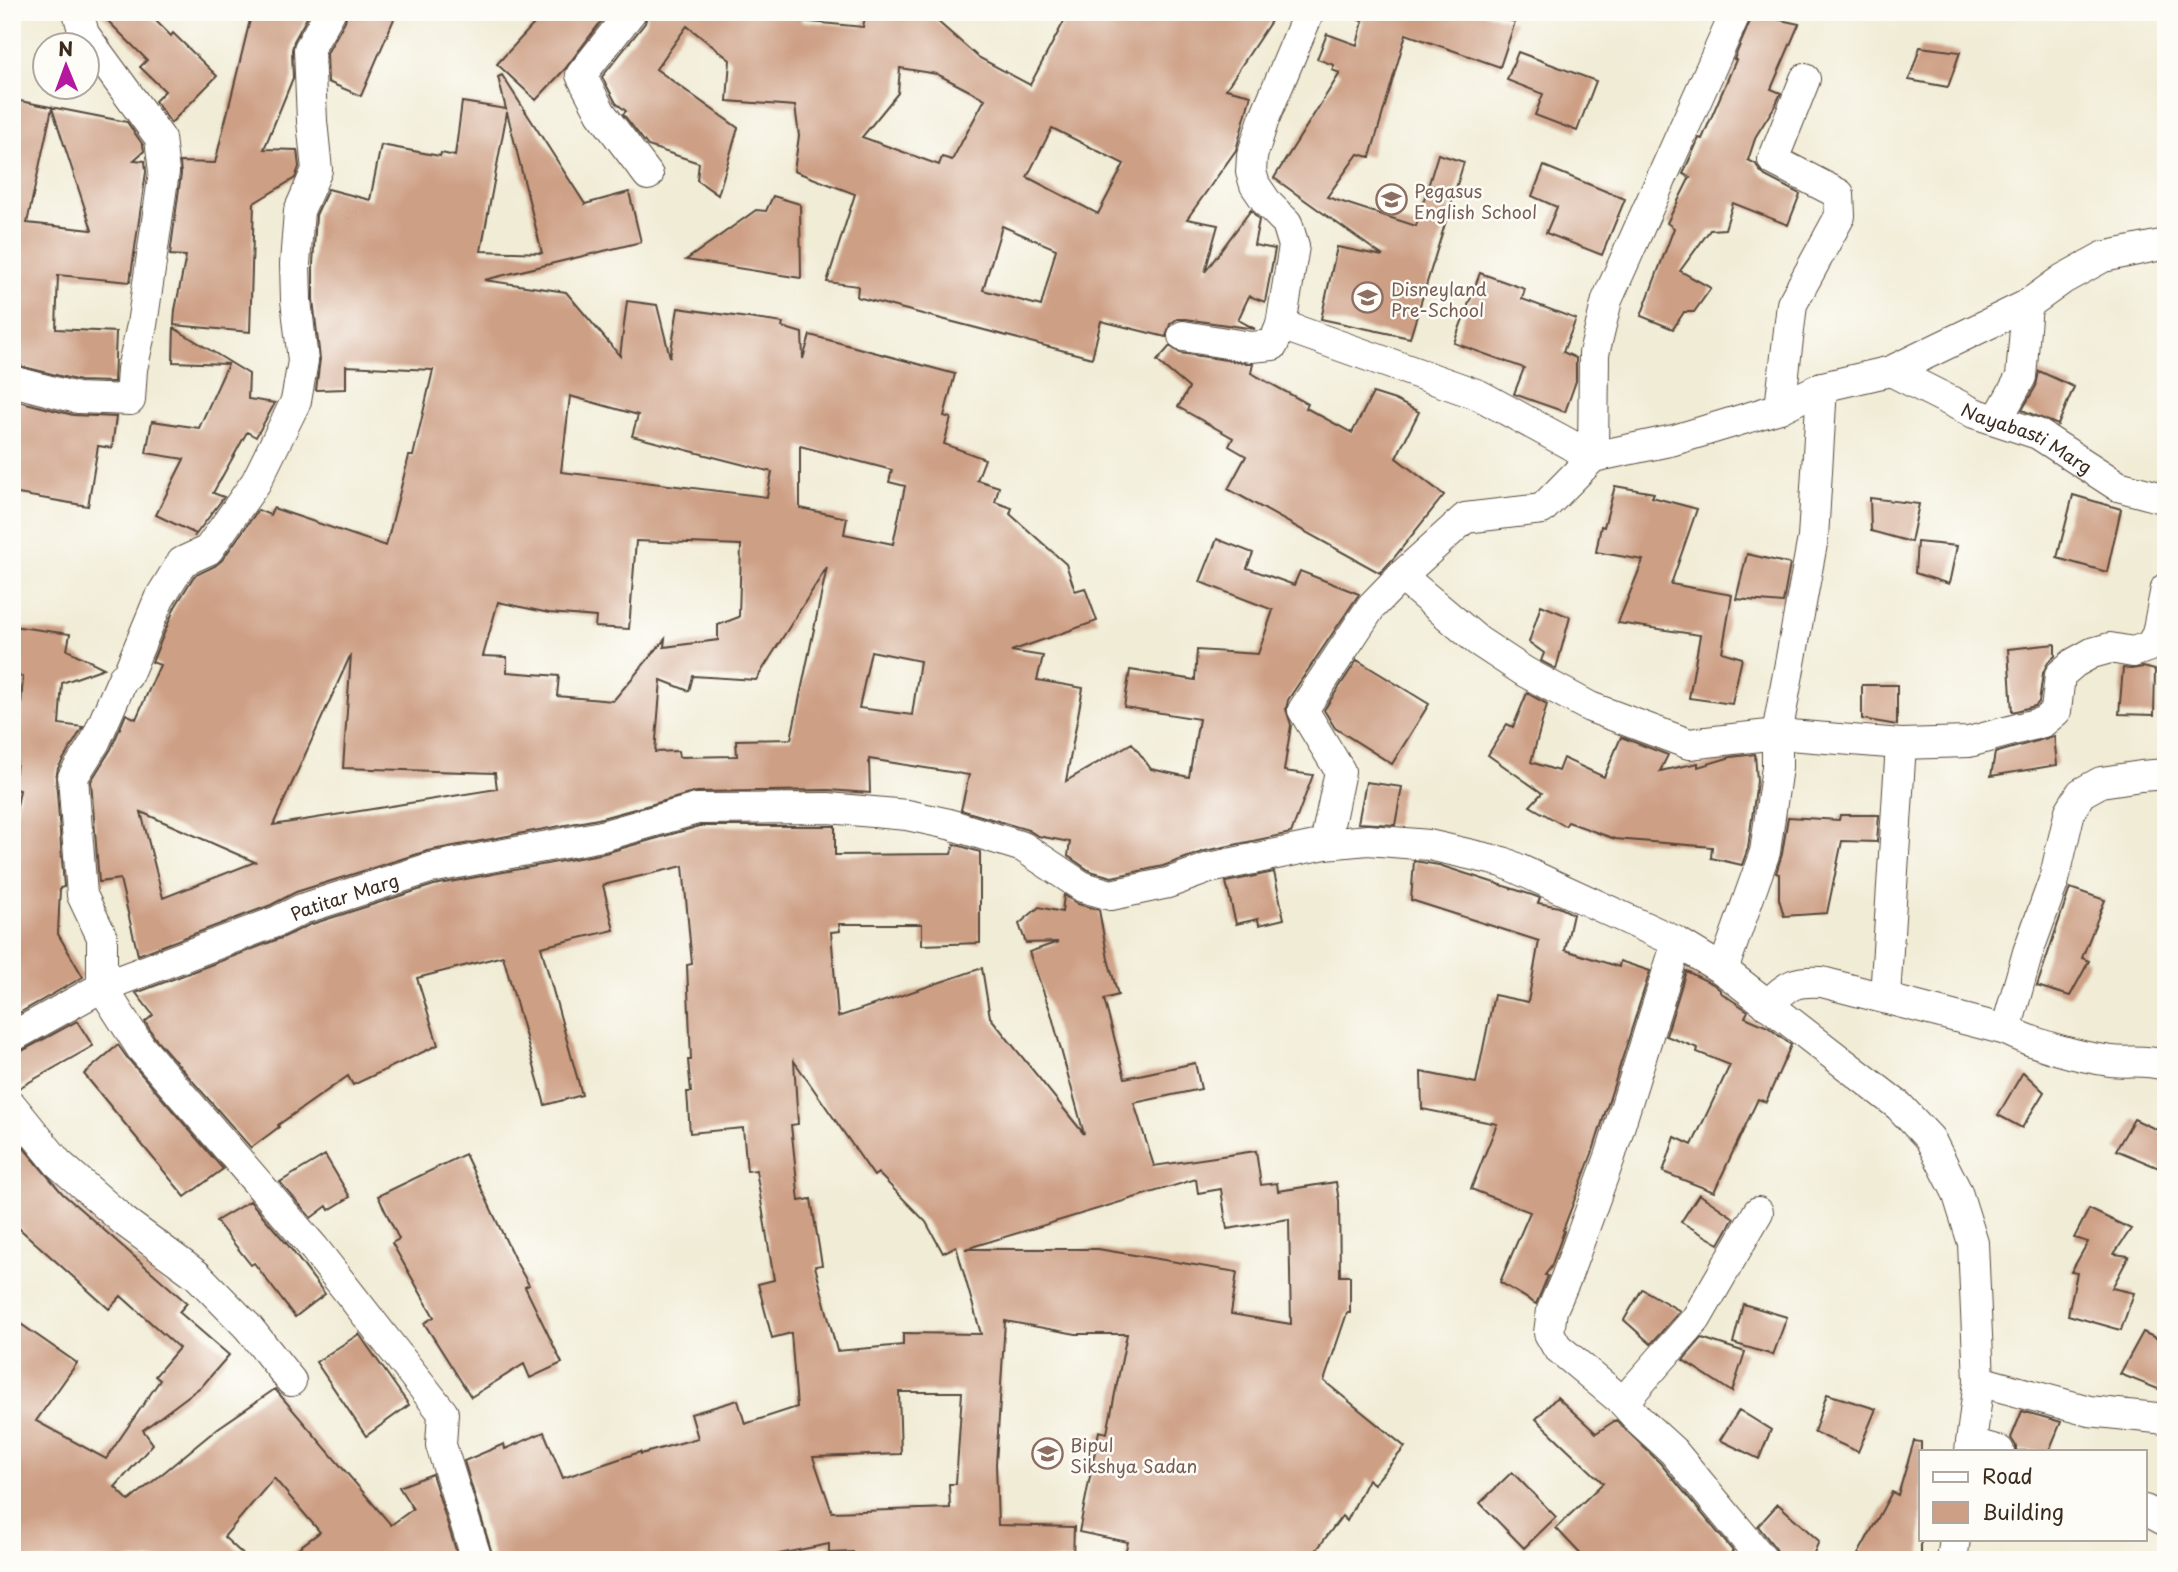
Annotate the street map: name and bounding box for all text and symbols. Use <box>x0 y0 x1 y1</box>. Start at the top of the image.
north arrow <box>32 32 102 102</box>
text: N <box>58 34 73 62</box>
place label: Pegasus English School <box>1414 177 1537 225</box>
school or university icon: Pegasus English School <box>1374 183 1408 217</box>
place label: Disneyland Pre-School <box>1391 275 1487 323</box>
school or university icon: Disneyland Pre-School <box>1351 281 1385 315</box>
street label: Nayabasti Marg <box>1957 395 2098 480</box>
street label: Patitar Marg <box>285 866 402 926</box>
place label: Bipul Sikshya Sadan <box>1070 1431 1197 1479</box>
school or university icon: Bipul Sikshya Sadan <box>1030 1437 1064 1471</box>
legend <box>1919 1450 2146 1540</box>
text: Road <box>1982 1459 2033 1491</box>
text: Building <box>1982 1495 2064 1527</box>

